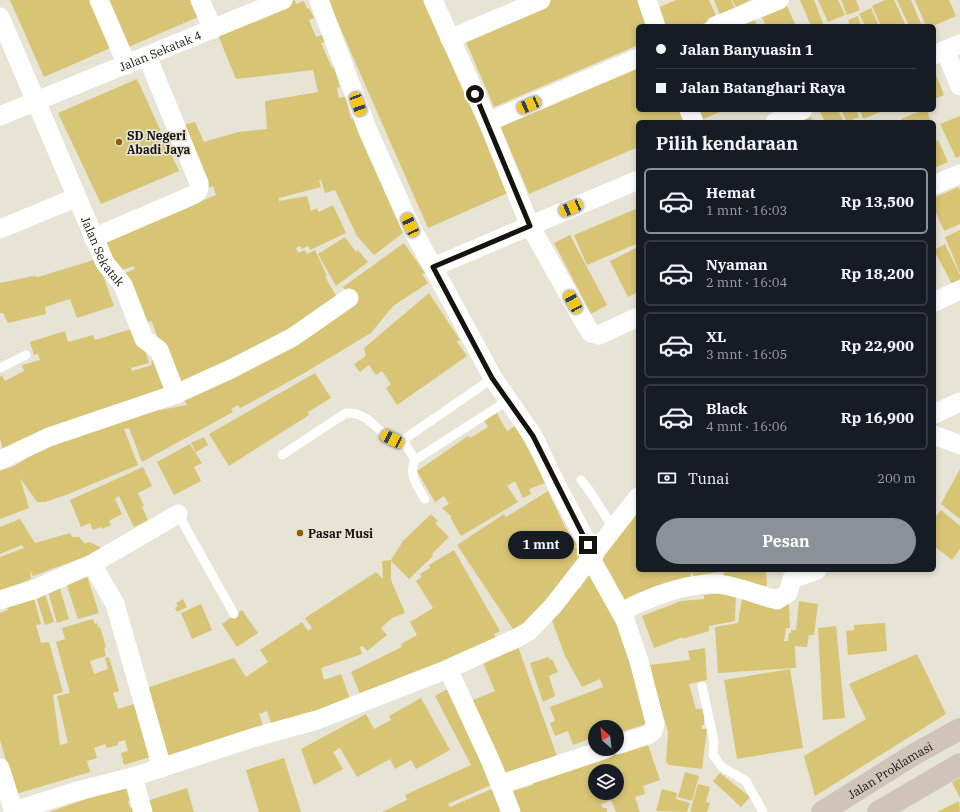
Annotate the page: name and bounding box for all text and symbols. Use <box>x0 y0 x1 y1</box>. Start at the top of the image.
street label: Jalan Sekatak 4 <box>117 27 203 74</box>
text: Jalan Banyuasin 1 <box>680 40 814 59</box>
text: Jalan Batanghari Raya <box>680 78 846 97</box>
route start <box>466 85 484 103</box>
car <box>348 91 368 117</box>
car <box>516 95 542 115</box>
place label: SD Negeri Abadi Jaya <box>127 128 191 157</box>
text: Pilih kendaraan <box>656 132 798 155</box>
marker: SD Negeri Abadi Jaya <box>114 137 124 147</box>
icon: car <box>658 183 694 219</box>
text: Hemat <box>706 183 755 202</box>
text: Rp 13,500 <box>841 192 914 211</box>
car <box>558 198 584 218</box>
text: 1 mnt · 16:03 <box>706 202 787 219</box>
car <box>399 212 421 238</box>
street label: Jalan Sekatak <box>78 214 128 289</box>
icon: car <box>658 255 694 291</box>
text: Nyaman <box>706 255 768 274</box>
text: Rp 18,200 <box>841 264 914 283</box>
text: 2 mnt · 16:04 <box>706 274 787 291</box>
car <box>562 289 584 315</box>
icon: car <box>658 327 694 363</box>
text: XL <box>706 327 726 346</box>
text: Rp 22,900 <box>841 336 914 355</box>
text: 3 mnt · 16:05 <box>706 346 787 363</box>
icon: car <box>658 399 694 435</box>
text: Black <box>706 399 747 418</box>
text: Rp 16,900 <box>841 408 914 427</box>
text: 4 mnt · 16:06 <box>706 418 787 435</box>
car <box>379 428 405 450</box>
icon: cash <box>656 467 678 489</box>
text: Tunai <box>688 469 729 488</box>
text: 200 m <box>877 470 916 487</box>
button: Pesan <box>656 518 916 564</box>
place label: Pasar Musi <box>308 526 373 541</box>
marker: Pasar Musi <box>295 528 305 538</box>
callout: 1 mnt <box>508 531 574 559</box>
text: 1 mnt <box>523 536 559 553</box>
route end <box>579 536 597 554</box>
north arrow <box>588 720 624 756</box>
map controls <box>588 720 624 800</box>
street label: Jalan Proklamasi <box>845 738 935 802</box>
button: layers <box>588 764 624 800</box>

